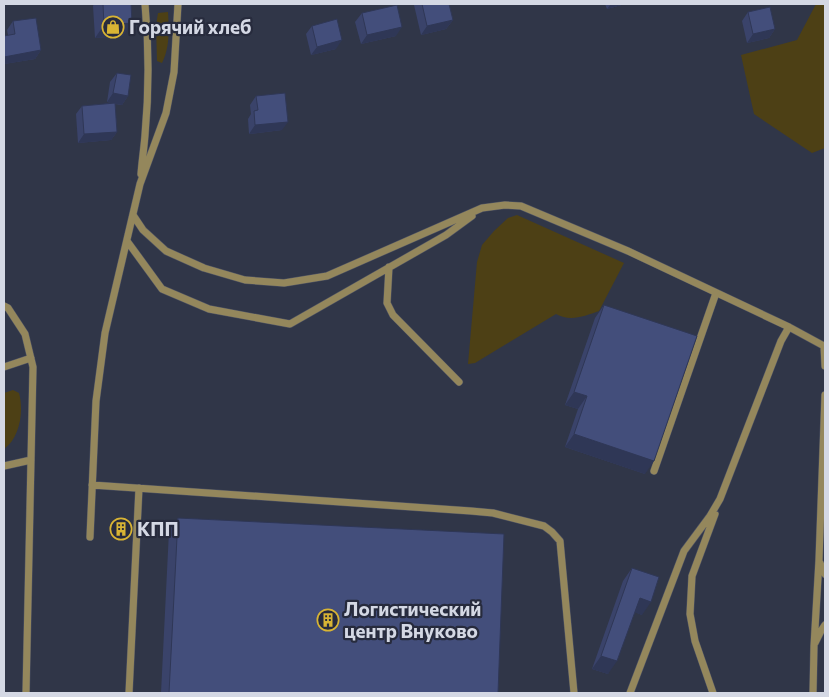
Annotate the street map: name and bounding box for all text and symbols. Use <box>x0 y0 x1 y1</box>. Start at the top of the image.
shop icon: Горячий хлеб <box>101 15 125 39</box>
place label: Горячий хлеб <box>129 15 251 38</box>
building icon: КПП <box>109 517 133 541</box>
place label: КПП <box>137 517 179 540</box>
place label: Логистический центр Внуково <box>344 597 481 642</box>
building icon: Логистический центр Внуково <box>316 608 340 632</box>

